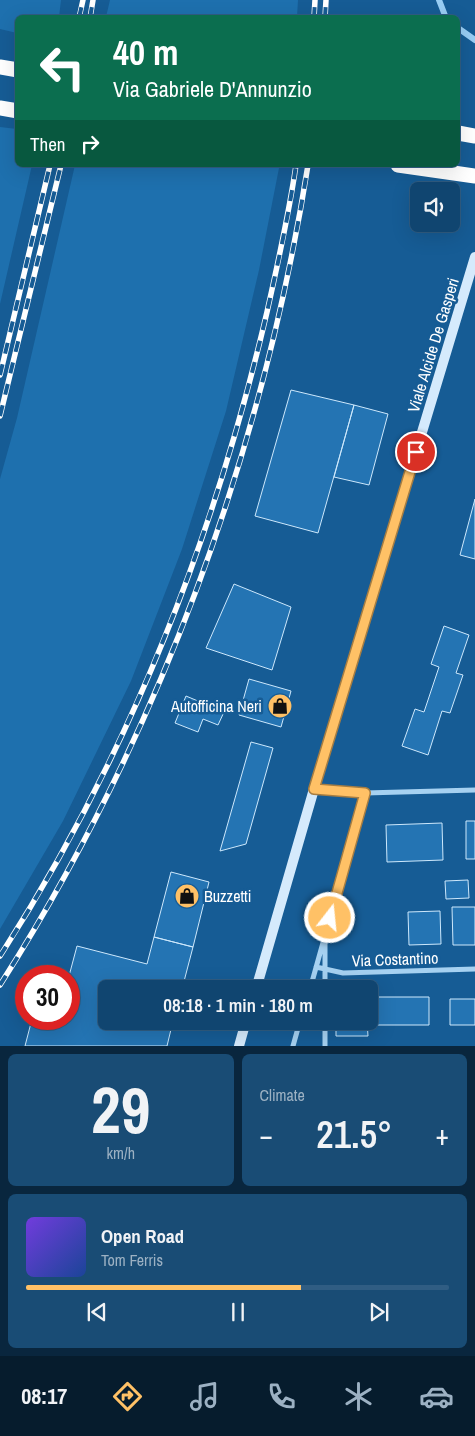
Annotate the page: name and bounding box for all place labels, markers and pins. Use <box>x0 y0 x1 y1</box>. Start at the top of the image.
pin <box>395 431 437 473</box>
shop icon: Autofficina Neri <box>267 693 293 719</box>
place label: Autofficina Neri <box>170 695 262 717</box>
shop icon: Buzzetti <box>174 883 200 909</box>
place label: Buzzetti <box>204 885 251 907</box>

